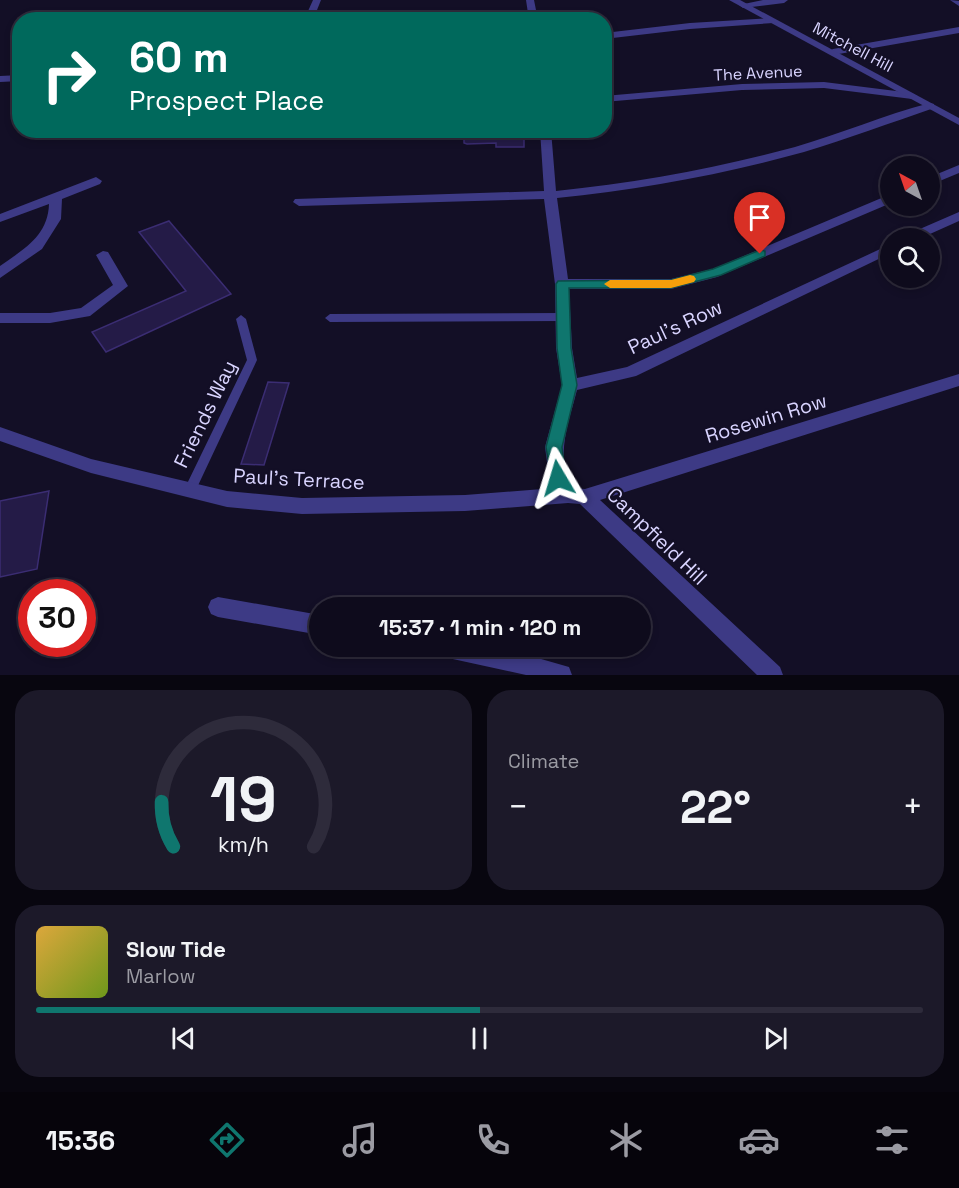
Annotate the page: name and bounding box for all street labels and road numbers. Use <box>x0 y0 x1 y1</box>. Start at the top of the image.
street label: Mitchell Hill <box>809 17 897 77</box>
street label: The Avenue <box>713 60 803 86</box>
street label: Paul's Row <box>623 294 727 360</box>
street label: Friends Way <box>168 356 242 472</box>
street label: Rosewin Row <box>702 387 830 449</box>
street label: Paul's Terrace <box>233 463 365 495</box>
street label: Campfield Hill <box>601 482 713 590</box>

